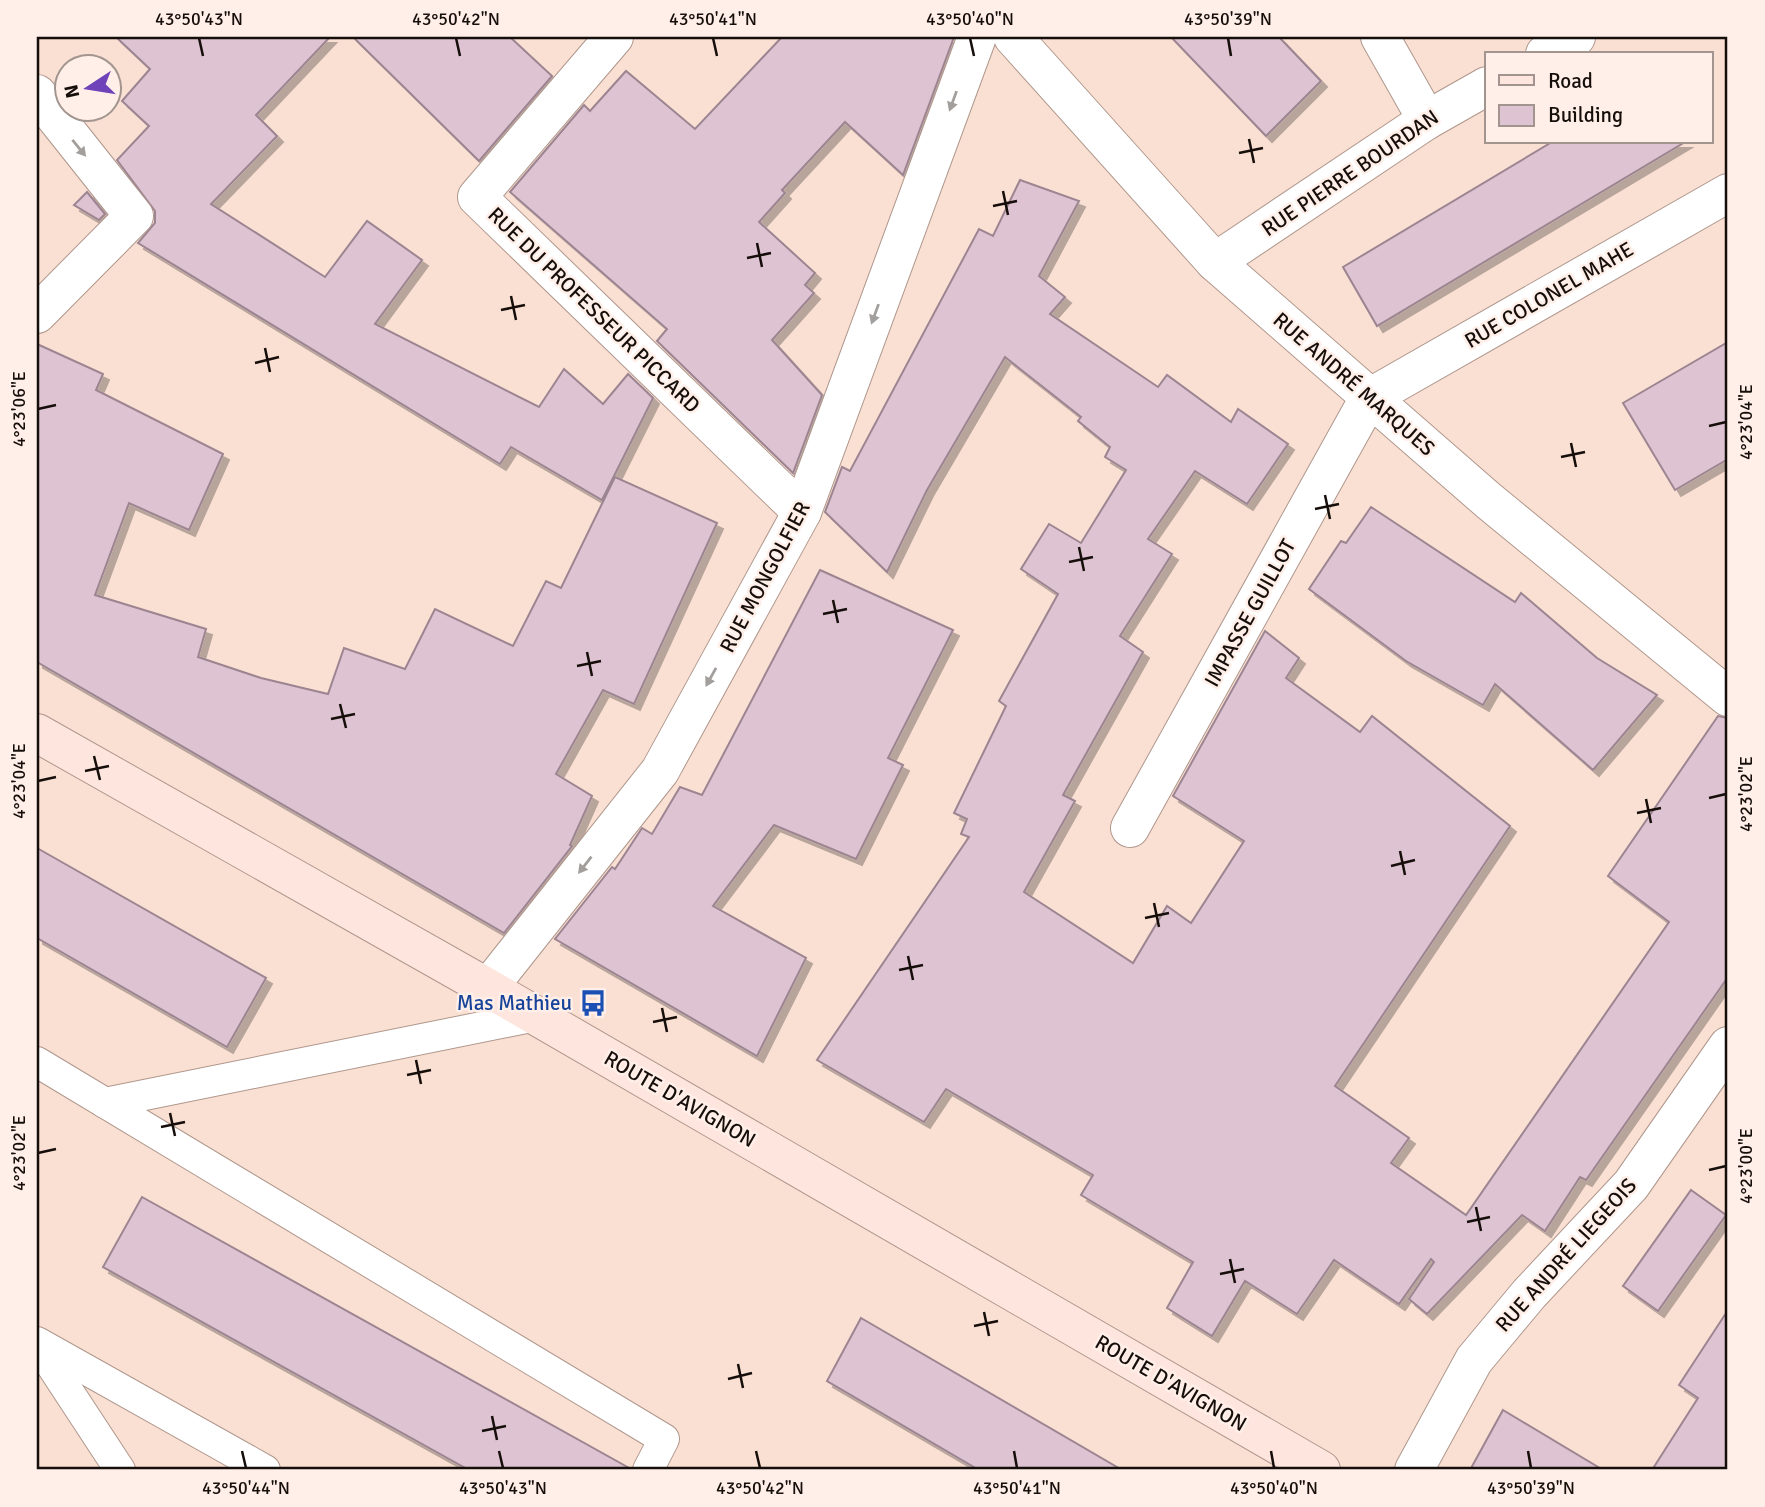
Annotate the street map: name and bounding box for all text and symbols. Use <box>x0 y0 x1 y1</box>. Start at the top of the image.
text: 43°50'43"N <box>155 8 243 30</box>
text: 43°50'42"N <box>412 8 500 30</box>
text: 43°50'41"N <box>669 8 757 30</box>
text: 43°50'40"N <box>926 8 1014 30</box>
text: 43°50'39"N <box>1184 8 1272 30</box>
north arrow <box>52 52 122 122</box>
legend <box>1485 52 1712 144</box>
text: Road <box>1548 68 1593 94</box>
text: N <box>59 82 85 100</box>
one-way arrow <box>947 90 958 111</box>
text: Building <box>1548 102 1623 128</box>
street label: RUE PIERRE BOURDAN <box>1256 104 1444 242</box>
one-way arrow <box>72 138 87 156</box>
street label: RUE DU PROFESSEUR PICCARD <box>483 202 705 418</box>
street label: RUE COLONEL MAHE <box>1460 236 1638 354</box>
one-way arrow <box>869 304 880 325</box>
street label: RUE ANDRÉ MARQUES <box>1268 307 1440 461</box>
text: 4°23'06"E <box>8 371 30 447</box>
text: 4°23'04"E <box>1735 384 1757 460</box>
street label: RUE MONGOLFIER <box>714 497 816 657</box>
street label: IMPASSE GUILLOT <box>1199 534 1302 691</box>
one-way arrow <box>705 667 717 687</box>
text: 4°23'04"E <box>8 743 30 819</box>
text: 4°23'02"E <box>1735 756 1757 832</box>
one-way arrow <box>578 857 593 874</box>
bus stop icon: Mas Mathieu <box>578 988 608 1018</box>
place label: Mas Mathieu <box>457 990 572 1016</box>
street label: ROUTE D'AVIGNON <box>600 1045 760 1153</box>
text: 4°23'02"E <box>8 1115 30 1191</box>
text: 4°23'00"E <box>1735 1128 1757 1204</box>
street label: RUE ANDRÉ LIEGEOIS <box>1490 1173 1642 1337</box>
street label: ROUTE D'AVIGNON <box>1091 1329 1251 1437</box>
text: 43°50'44"N <box>202 1477 290 1499</box>
text: 43°50'43"N <box>459 1477 547 1499</box>
text: 43°50'42"N <box>716 1477 804 1499</box>
text: 43°50'41"N <box>973 1477 1061 1499</box>
text: 43°50'40"N <box>1230 1477 1318 1499</box>
text: 43°50'39"N <box>1487 1477 1575 1499</box>

